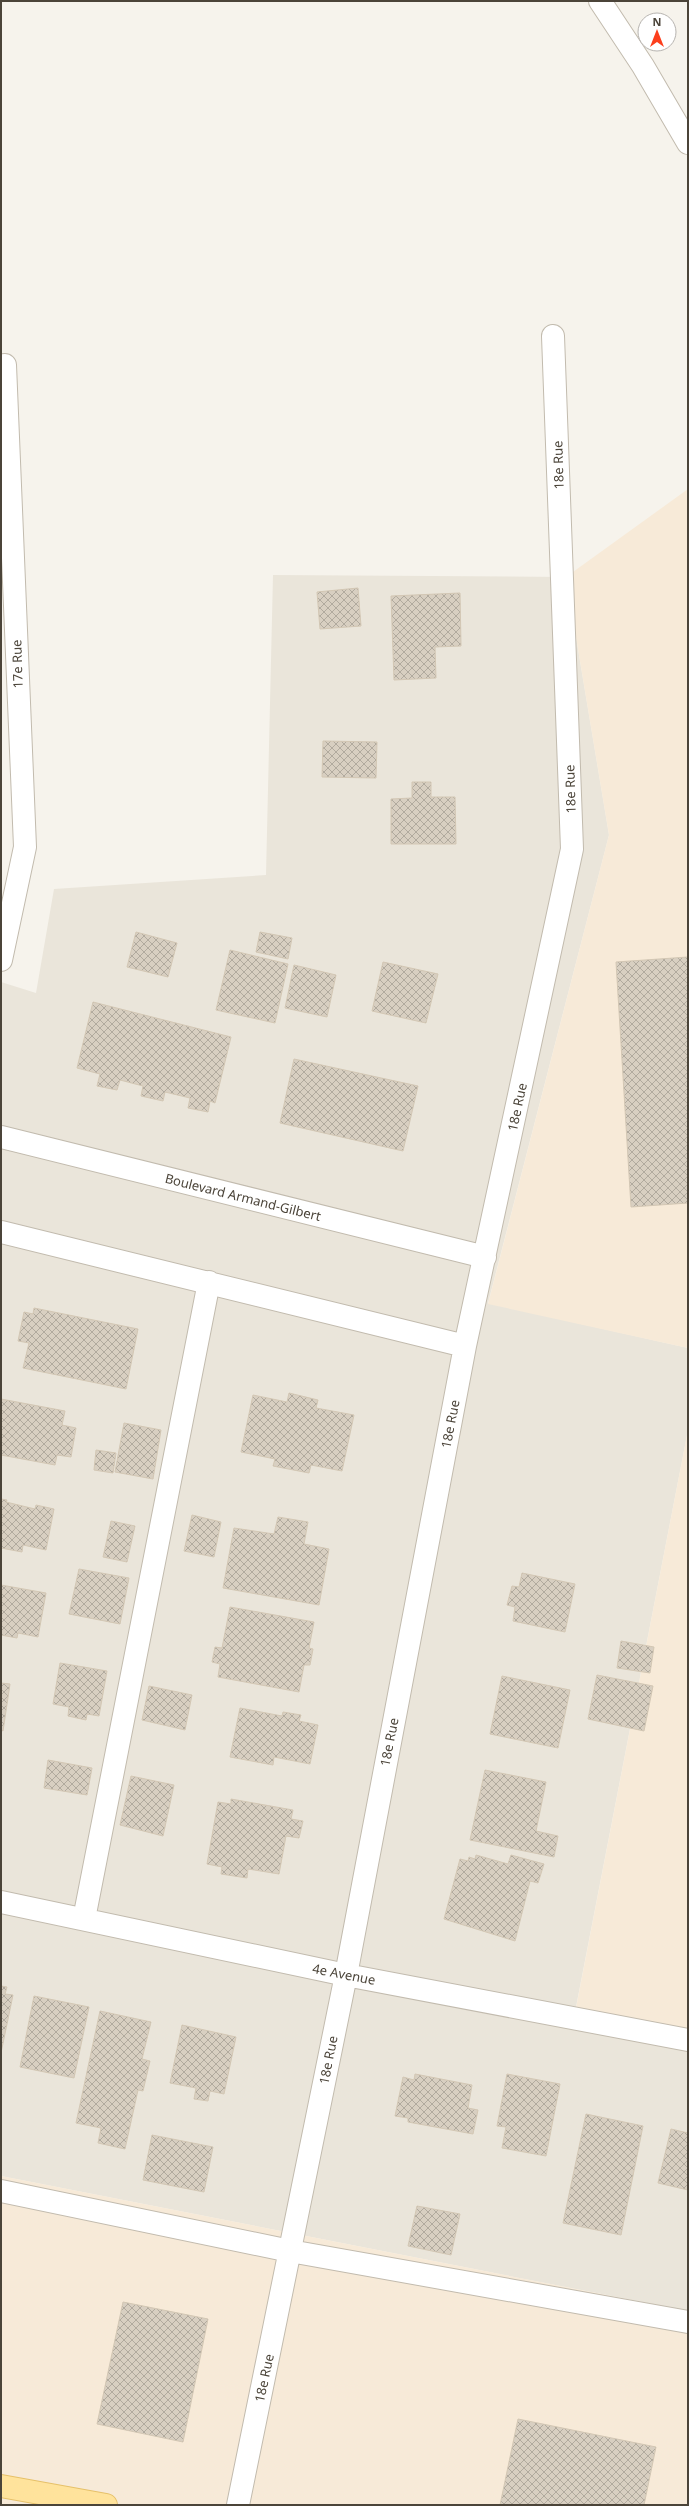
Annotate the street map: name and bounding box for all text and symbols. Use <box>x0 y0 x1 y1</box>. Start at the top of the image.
north arrow <box>637 12 677 52</box>
text: N <box>653 14 661 29</box>
street label: 18e Rue <box>548 440 568 490</box>
street label: 17e Rue <box>7 639 27 689</box>
street label: 18e Rue <box>560 764 580 814</box>
street label: 18e Rue <box>503 1081 531 1133</box>
street label: Boulevard Armand-Gilbert <box>163 1169 323 1225</box>
street label: 18e Rue <box>436 1398 464 1450</box>
street label: 18e Rue <box>375 1716 403 1768</box>
street label: 4e Avenue <box>311 1959 377 1989</box>
street label: 18e Rue <box>314 2034 342 2086</box>
street label: 18e Rue <box>250 2352 278 2404</box>

